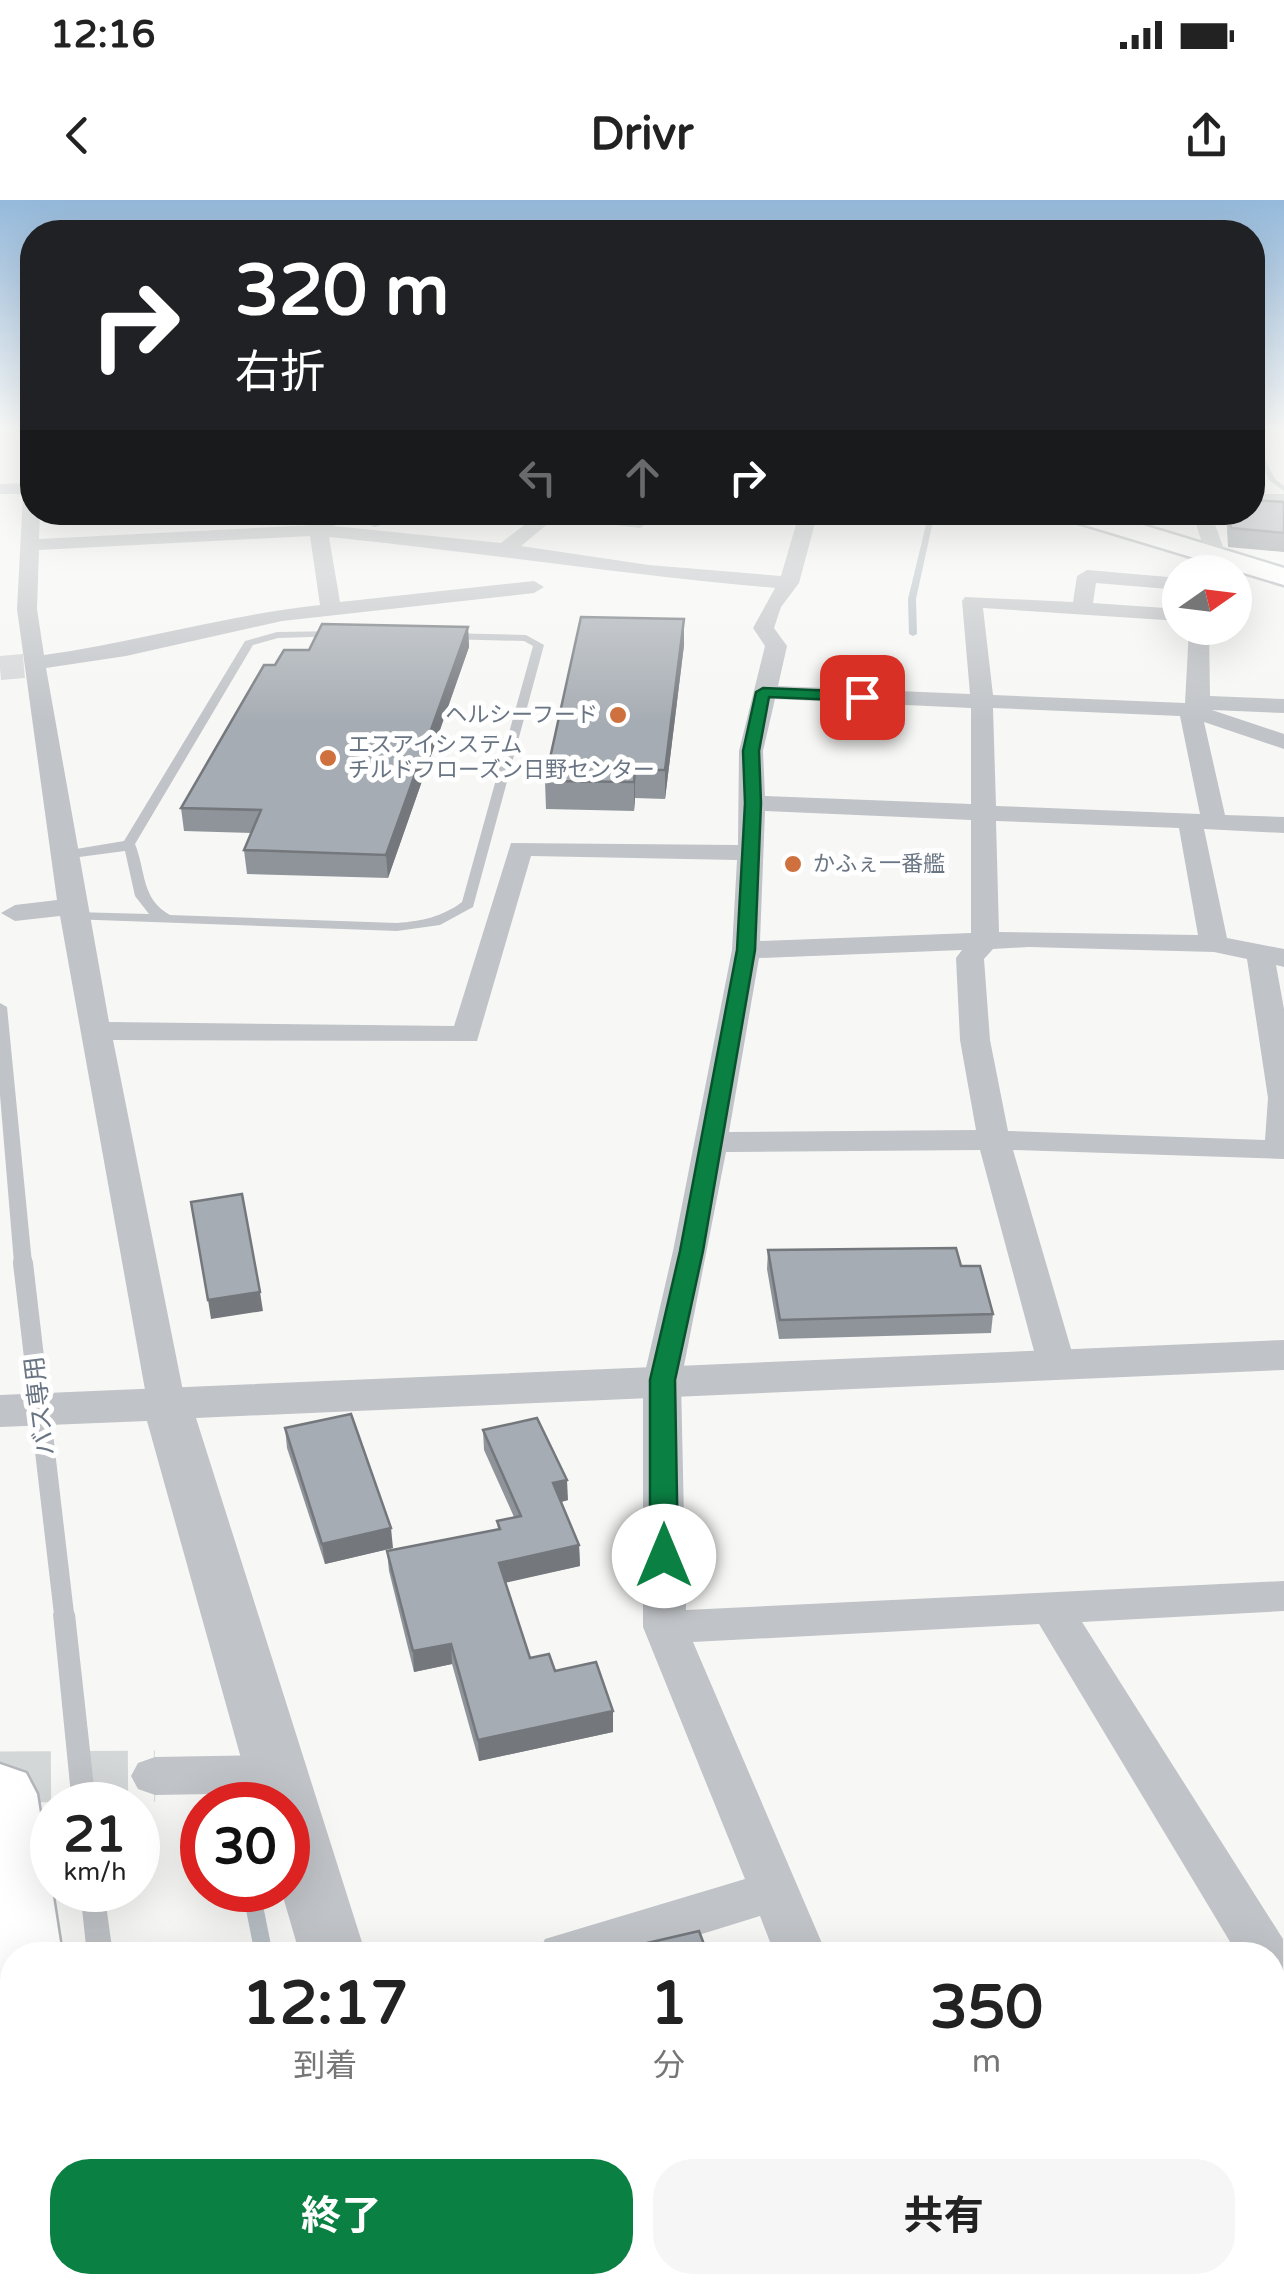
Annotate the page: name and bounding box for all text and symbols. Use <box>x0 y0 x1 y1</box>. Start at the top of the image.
text: 12:16 <box>50 12 155 58</box>
icon: back <box>50 108 105 163</box>
text: Drivr <box>591 108 693 162</box>
icon: share <box>1179 108 1234 163</box>
text: 320 m <box>235 250 449 334</box>
icon: right <box>70 260 200 390</box>
text: 右折 <box>235 346 325 400</box>
icon: left <box>510 450 565 505</box>
icon: ahead <box>615 450 670 505</box>
icon: right <box>720 450 775 505</box>
north arrow <box>1162 555 1252 645</box>
map controls <box>1162 555 1252 645</box>
pin <box>820 655 905 740</box>
icon: arrive <box>835 670 890 725</box>
place label: ヘルシーフード <box>445 702 598 728</box>
marker: ヘルシーフード <box>607 704 629 726</box>
place label: エスアイシステム チルドフローズン日野センター <box>348 732 655 783</box>
marker: エスアイシステム チルドフローズン日野センター <box>317 747 339 769</box>
place label: かふぇ一番艦 <box>813 851 945 877</box>
marker: かふぇ一番艦 <box>782 853 804 875</box>
street label: バス専用 <box>19 1355 61 1457</box>
position arrow <box>612 1504 716 1608</box>
speed limit sign: 30 <box>180 1782 310 1912</box>
text: 21 <box>64 1805 126 1865</box>
text: km/h <box>64 1857 126 1887</box>
text: 12:17 <box>242 1968 408 2040</box>
text: 1 <box>650 1968 688 2040</box>
text: 350 <box>930 1972 1043 2044</box>
text: m <box>972 2043 1001 2081</box>
text: 到着 <box>293 2047 357 2085</box>
text: 分 <box>653 2047 685 2085</box>
button: 終了 <box>50 2159 633 2274</box>
button: 共有 <box>653 2159 1235 2274</box>

